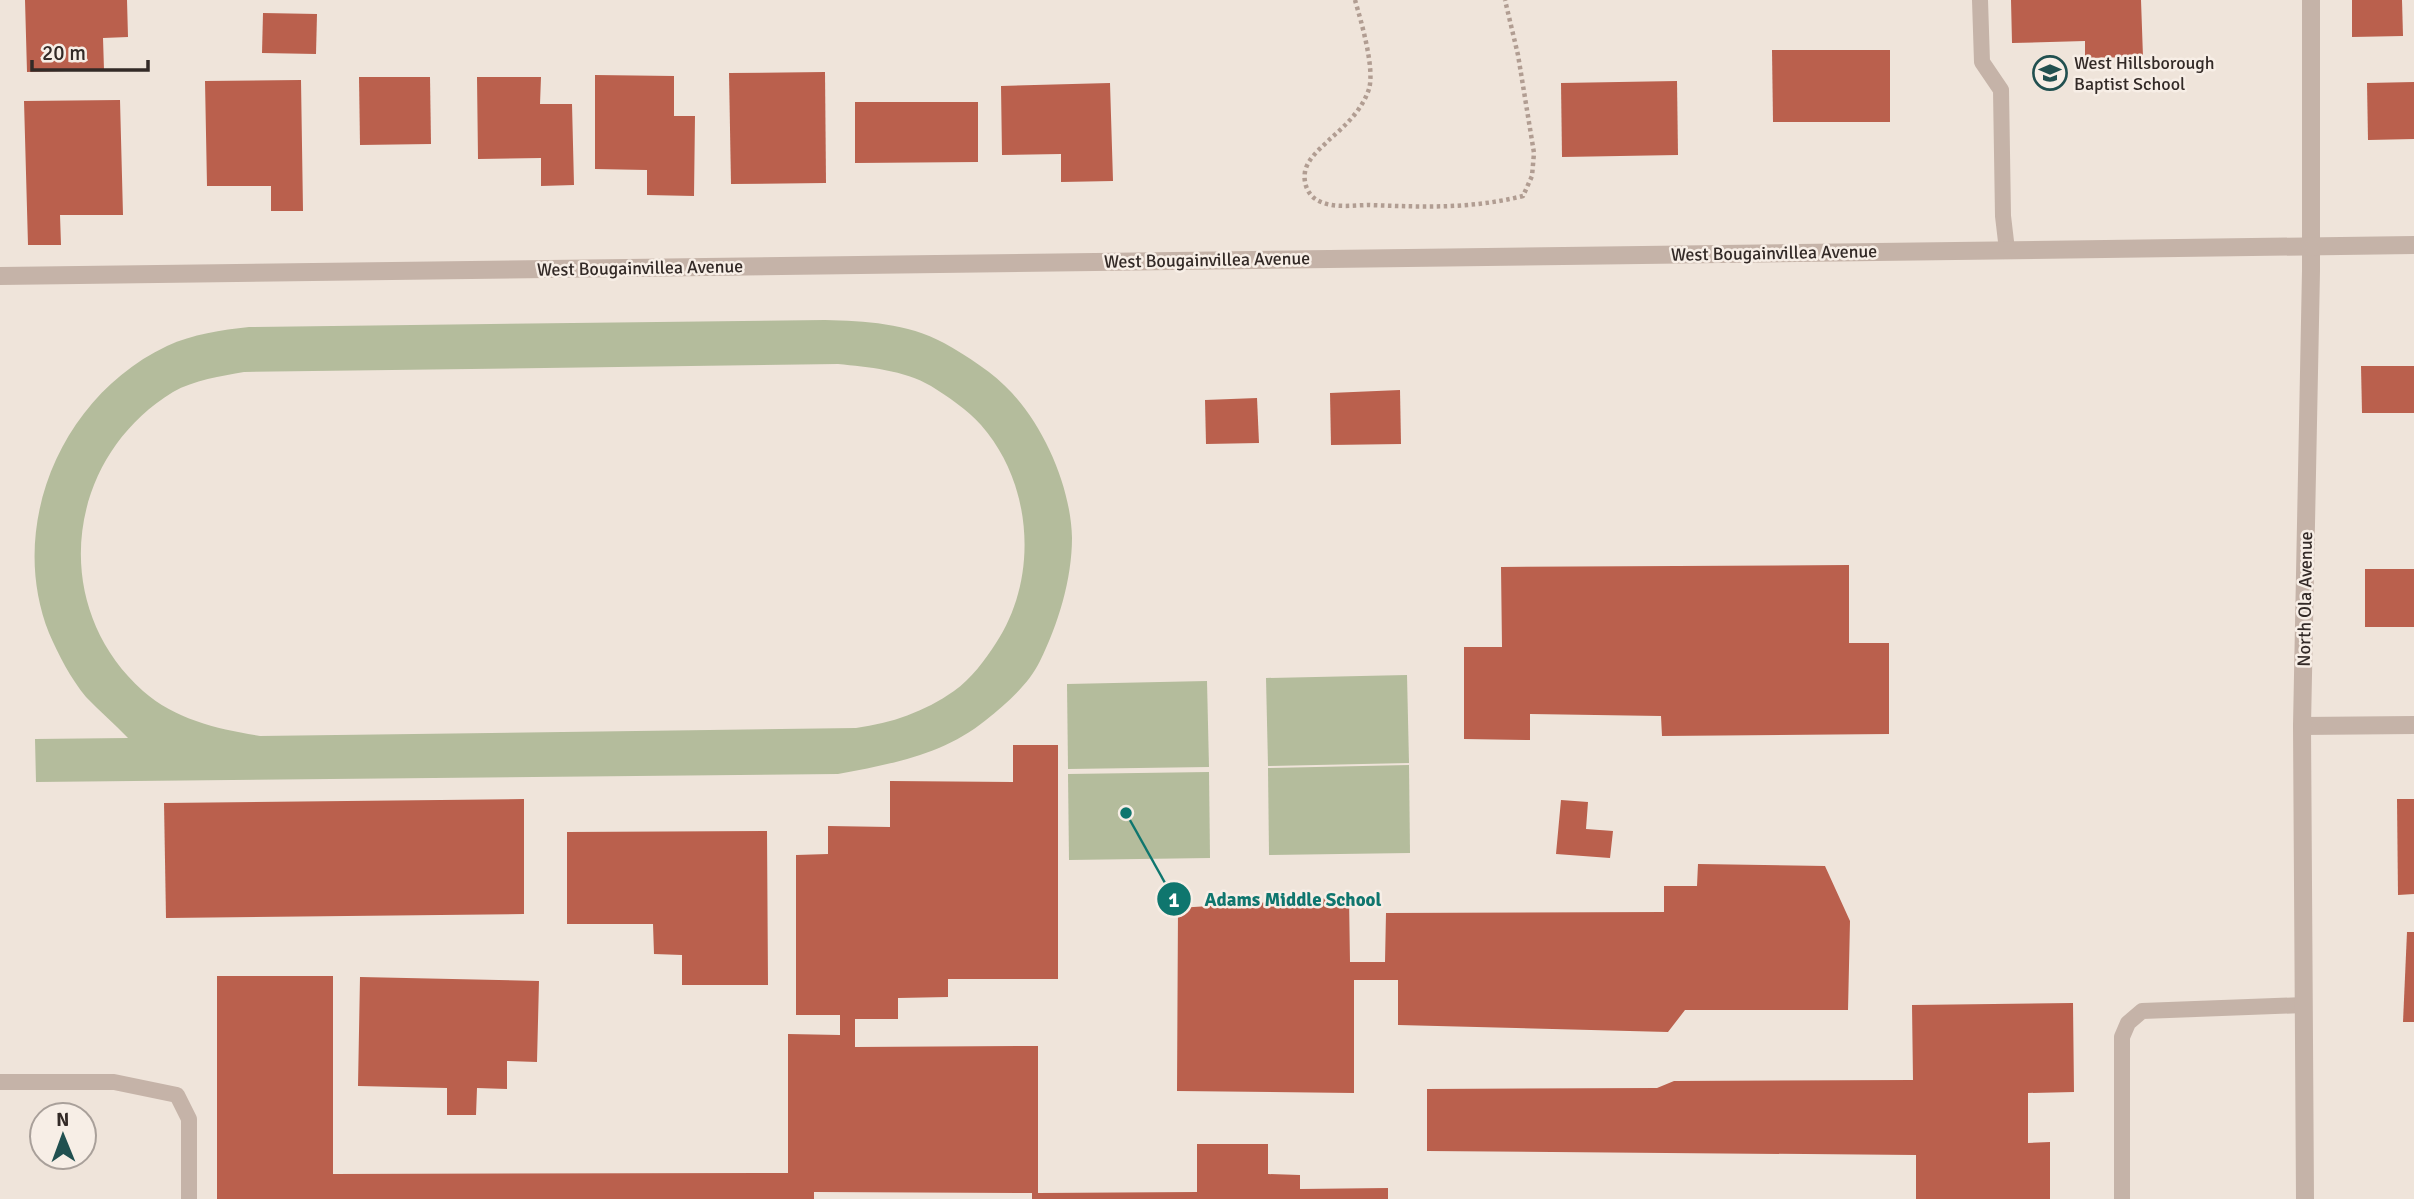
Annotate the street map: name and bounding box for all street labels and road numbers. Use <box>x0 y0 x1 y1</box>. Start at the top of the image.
street label: West Bougainvillea Avenue <box>1671 240 1877 266</box>
street label: West Bougainvillea Avenue <box>1104 247 1310 273</box>
street label: West Bougainvillea Avenue <box>537 255 743 281</box>
street label: North Ola Avenue <box>2293 531 2317 667</box>

